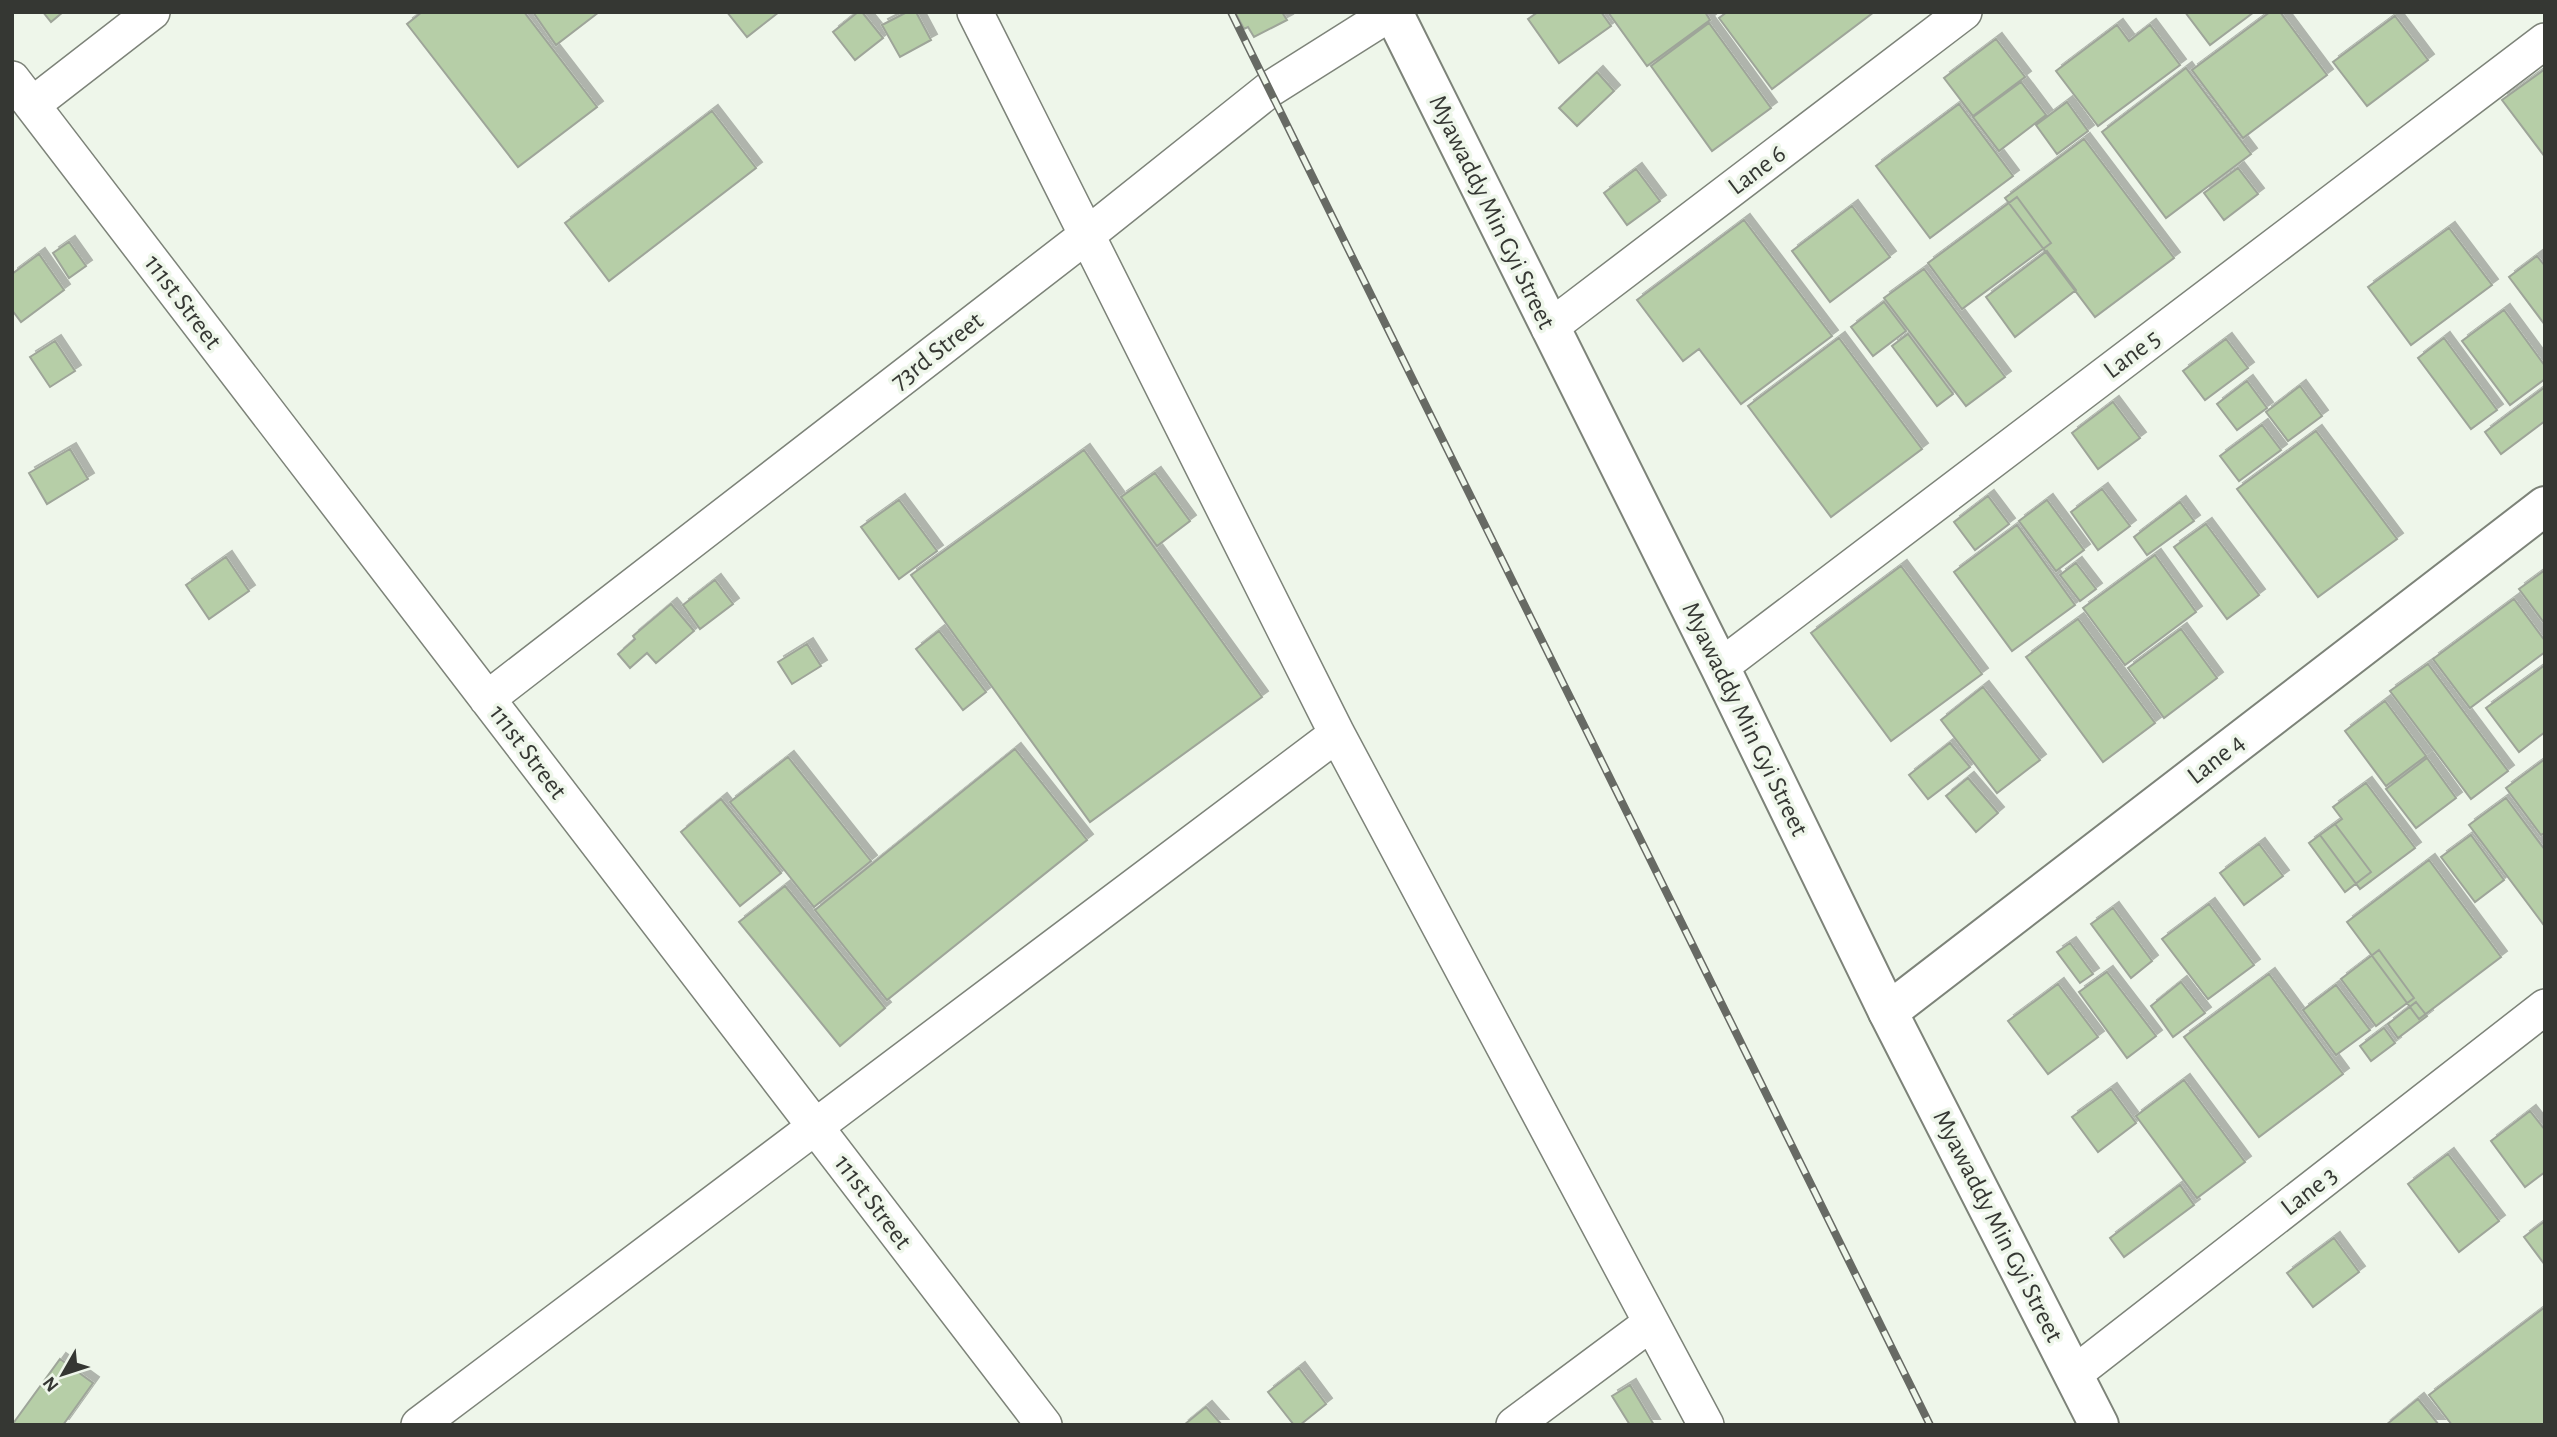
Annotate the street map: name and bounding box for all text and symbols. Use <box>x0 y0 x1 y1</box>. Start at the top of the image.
street label: Myawaddy Min Gyi Street <box>1424 91 1560 333</box>
street label: Lane 6 <box>1723 140 1791 200</box>
street label: 111st Street <box>139 250 227 354</box>
street label: 73rd Street <box>886 307 988 395</box>
street label: Lane 5 <box>2099 325 2165 383</box>
street label: Myawaddy Min Gyi Street <box>1677 598 1813 840</box>
street label: 111st Street <box>484 700 572 804</box>
street label: Lane 4 <box>2182 729 2250 789</box>
street label: Myawaddy Min Gyi Street <box>1928 1106 2068 1346</box>
street label: 111st Street <box>829 1150 917 1254</box>
street label: Lane 3 <box>2276 1161 2342 1221</box>
north arrow <box>28 1339 98 1409</box>
text: N <box>39 1373 62 1395</box>

